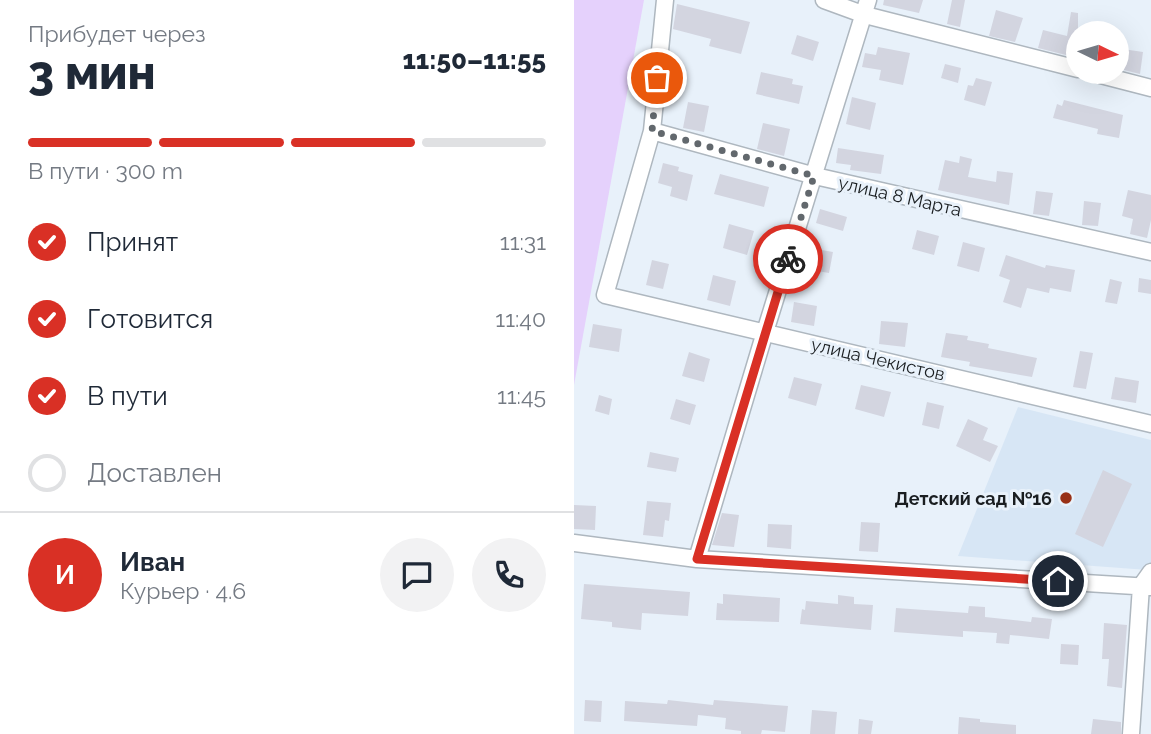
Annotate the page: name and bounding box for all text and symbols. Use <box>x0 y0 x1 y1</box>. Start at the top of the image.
text: Прибудет через <box>28 20 206 47</box>
north arrow <box>1066 21 1129 84</box>
map controls <box>1066 21 1129 84</box>
text: 11:50–11:55 <box>402 45 546 75</box>
text: 3 мин <box>28 46 156 100</box>
pin <box>627 48 687 108</box>
icon: bag <box>638 59 676 97</box>
text: В пути · 300 m <box>28 157 183 184</box>
street label: улица 8 Марта <box>836 172 964 220</box>
icon: check <box>28 223 66 261</box>
courier <box>753 224 823 294</box>
text: Принят <box>87 227 178 257</box>
text: 11:31 <box>500 228 546 255</box>
icon: bike <box>769 240 807 278</box>
icon: check <box>28 300 66 338</box>
text: Готовится <box>87 304 213 334</box>
text: 11:40 <box>495 305 546 332</box>
street label: улица Чекистов <box>809 333 947 385</box>
icon: check <box>28 377 66 415</box>
text: В пути <box>87 381 168 411</box>
text: 11:45 <box>497 382 546 409</box>
text: Доставлен <box>87 458 222 488</box>
place label: Детский сад №16 <box>894 488 1052 509</box>
marker: Детский сад №16 <box>1058 490 1074 506</box>
button: chat <box>380 538 454 612</box>
button: phone <box>472 538 546 612</box>
text: Иван <box>120 547 185 577</box>
pin <box>1028 551 1088 611</box>
text: И <box>55 560 75 590</box>
icon: home <box>1039 562 1077 600</box>
text: Курьер · 4.6 <box>120 577 246 604</box>

